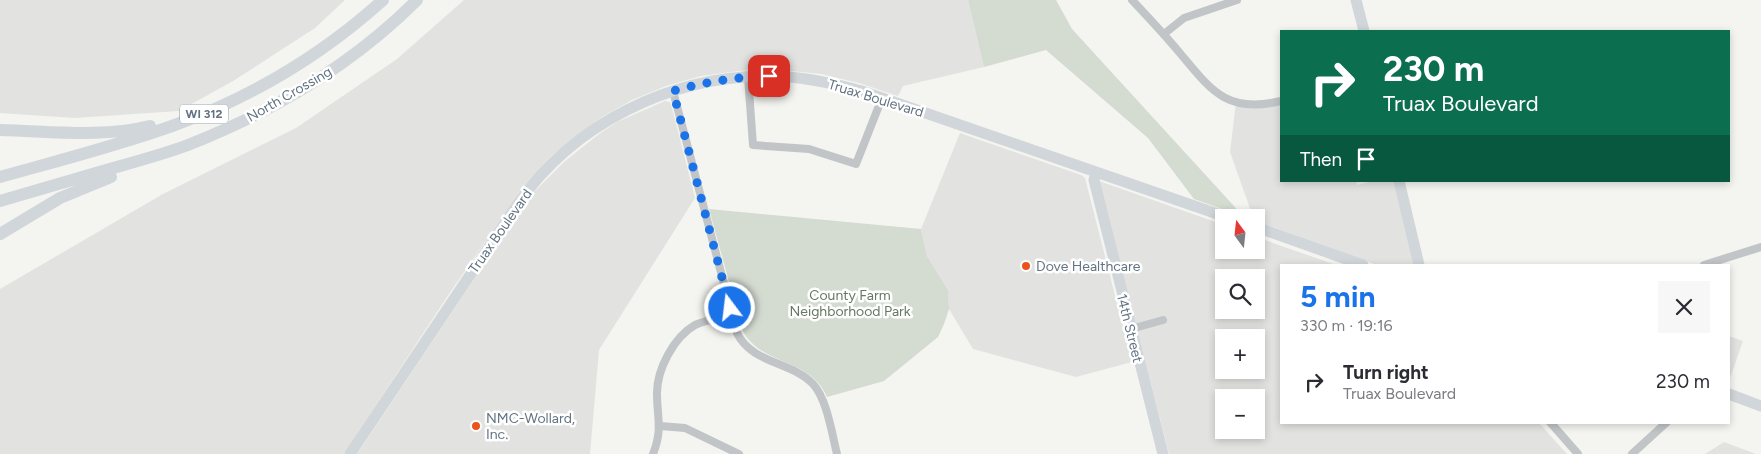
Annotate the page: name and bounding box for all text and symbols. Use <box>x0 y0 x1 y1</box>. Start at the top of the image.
text: 230 m <box>1383 48 1484 90</box>
icon: right <box>1300 50 1365 115</box>
pin <box>748 55 790 97</box>
icon: arrive <box>755 62 783 90</box>
street label: North Crossing <box>244 63 335 126</box>
street label: Truax Boulevard <box>826 76 926 121</box>
text: Truax Boulevard <box>1383 90 1539 117</box>
road number: WI 312 <box>180 105 228 124</box>
icon: arrive <box>1352 145 1380 173</box>
text: Then <box>1300 148 1342 171</box>
street label: Truax Boulevard <box>465 186 536 277</box>
north arrow <box>1215 209 1265 259</box>
map controls <box>1215 209 1265 439</box>
place label: Dove Healthcare <box>1036 258 1141 275</box>
marker: Dove Healthcare <box>1020 260 1032 272</box>
button: search <box>1215 269 1265 319</box>
text: 5 min <box>1300 278 1376 315</box>
position arrow <box>703 281 755 333</box>
button: close <box>1658 281 1710 333</box>
park label: County Farm Neighborhood Park <box>789 287 911 320</box>
street label: 14th Street <box>1113 292 1146 364</box>
text: 330 m · 19:16 <box>1300 316 1393 335</box>
button: + <box>1215 329 1265 379</box>
text: Turn right <box>1343 361 1429 384</box>
icon: right <box>1300 368 1328 396</box>
text: 230 m <box>1656 370 1710 393</box>
text: Truax Boulevard <box>1343 384 1456 403</box>
button: − <box>1215 389 1265 439</box>
place label: NMC-Wollard, Inc. <box>486 410 575 443</box>
marker: NMC-Wollard, Inc. <box>470 420 482 432</box>

